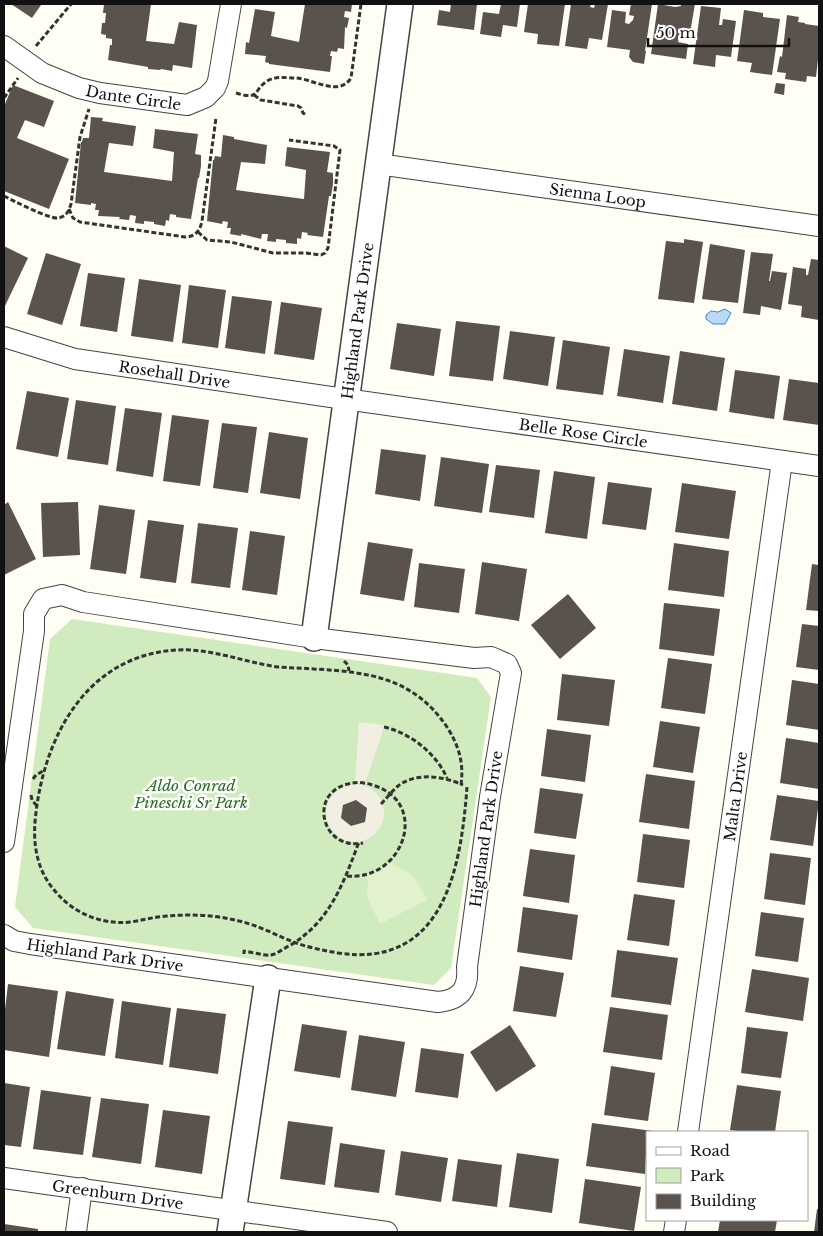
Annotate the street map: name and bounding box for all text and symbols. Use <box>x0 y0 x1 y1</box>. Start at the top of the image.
scale bar <box>648 15 789 47</box>
text: 50 m <box>656 23 696 42</box>
street label: Dante Circle <box>84 80 182 114</box>
street label: Sienna Loop <box>548 179 647 211</box>
street label: Highland Park Drive <box>337 241 377 401</box>
street label: Rosehall Drive <box>118 356 232 391</box>
street label: Belle Rose Circle <box>518 414 649 451</box>
street label: Highland Park Drive <box>466 749 506 909</box>
street label: Malta Drive <box>719 750 751 842</box>
park label: Aldo Conrad Pineschi Sr Park <box>133 776 248 812</box>
street label: Highland Park Drive <box>25 935 185 975</box>
legend <box>646 1131 808 1221</box>
text: Road <box>690 1141 730 1160</box>
text: Park <box>690 1166 726 1185</box>
street label: Greenburn Drive <box>51 1175 185 1213</box>
text: Building <box>690 1191 757 1210</box>

